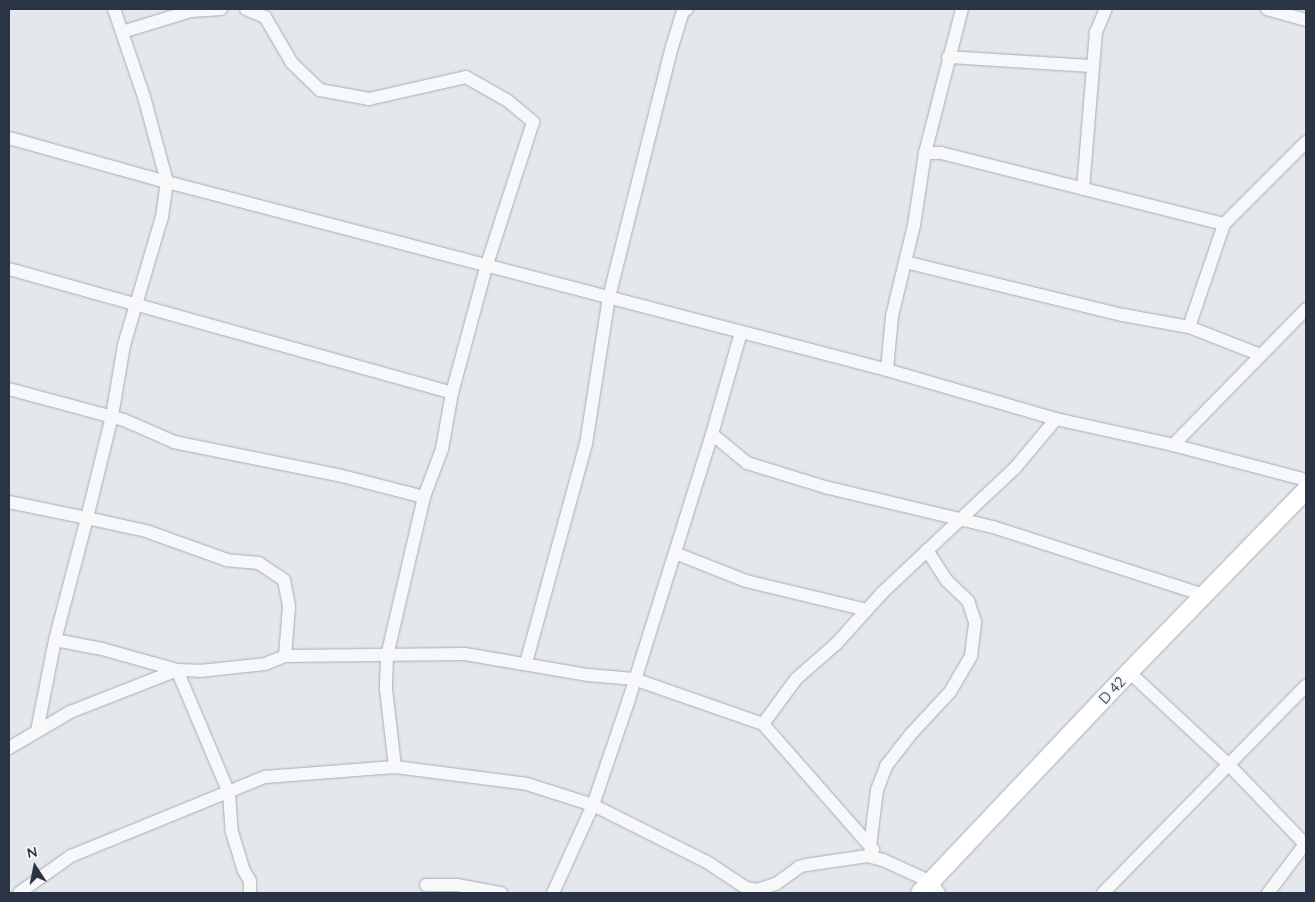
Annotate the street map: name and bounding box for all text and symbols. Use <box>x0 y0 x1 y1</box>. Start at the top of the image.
street label: D 42 <box>1095 672 1129 708</box>
north arrow <box>10 842 60 892</box>
text: N <box>25 842 39 862</box>

